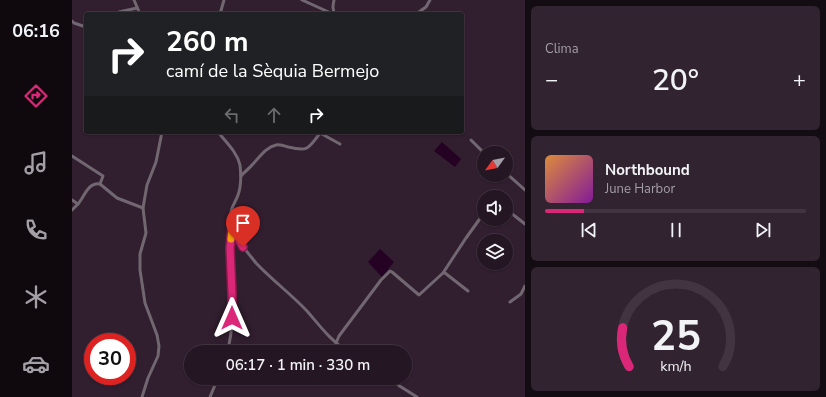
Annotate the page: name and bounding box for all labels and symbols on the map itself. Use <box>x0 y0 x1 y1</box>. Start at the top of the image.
north arrow <box>477 146 513 182</box>
pin <box>226 206 260 247</box>
position arrow <box>211 297 253 339</box>
speed limit sign: 30 <box>84 333 136 385</box>

